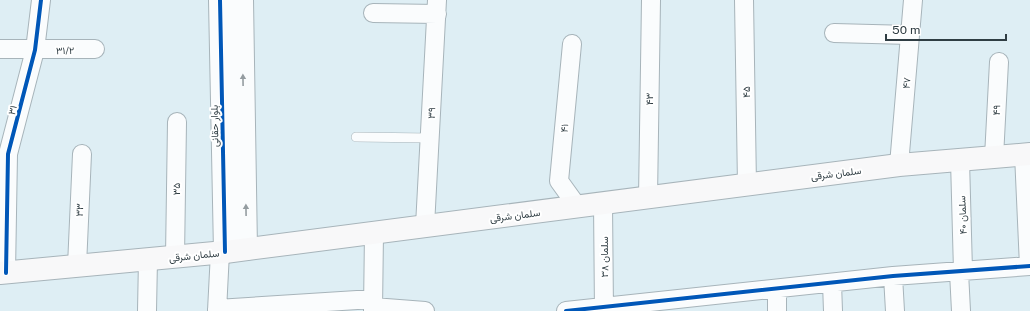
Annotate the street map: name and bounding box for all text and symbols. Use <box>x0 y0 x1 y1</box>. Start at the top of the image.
scale bar <box>886 16 1006 42</box>
text: 50 m <box>892 23 920 37</box>
street label: ۳۱/۲ <box>56 44 74 56</box>
one-way arrow <box>240 74 247 86</box>
street label: ۴۷ <box>900 77 912 89</box>
street label: ۴۵ <box>740 86 752 98</box>
street label: ۴۳ <box>643 92 655 105</box>
street label: ۳۱ <box>5 104 19 116</box>
street label: ۴۹ <box>990 104 1002 116</box>
street label: بلوار حقانی <box>208 105 221 147</box>
street label: ۳۹ <box>425 107 437 119</box>
street label: ۴۱ <box>558 123 570 133</box>
street label: سلمان شرقی <box>810 164 862 183</box>
street label: ۳۵ <box>170 183 182 195</box>
street label: سلمان ۴۰ <box>955 195 969 234</box>
street label: ۳۳ <box>73 203 85 217</box>
one-way arrow <box>243 203 249 216</box>
street label: سلمان شرقی <box>489 206 541 225</box>
street label: سلمان ۳۸ <box>598 236 610 278</box>
street label: سلمان شرقی <box>168 246 220 265</box>

